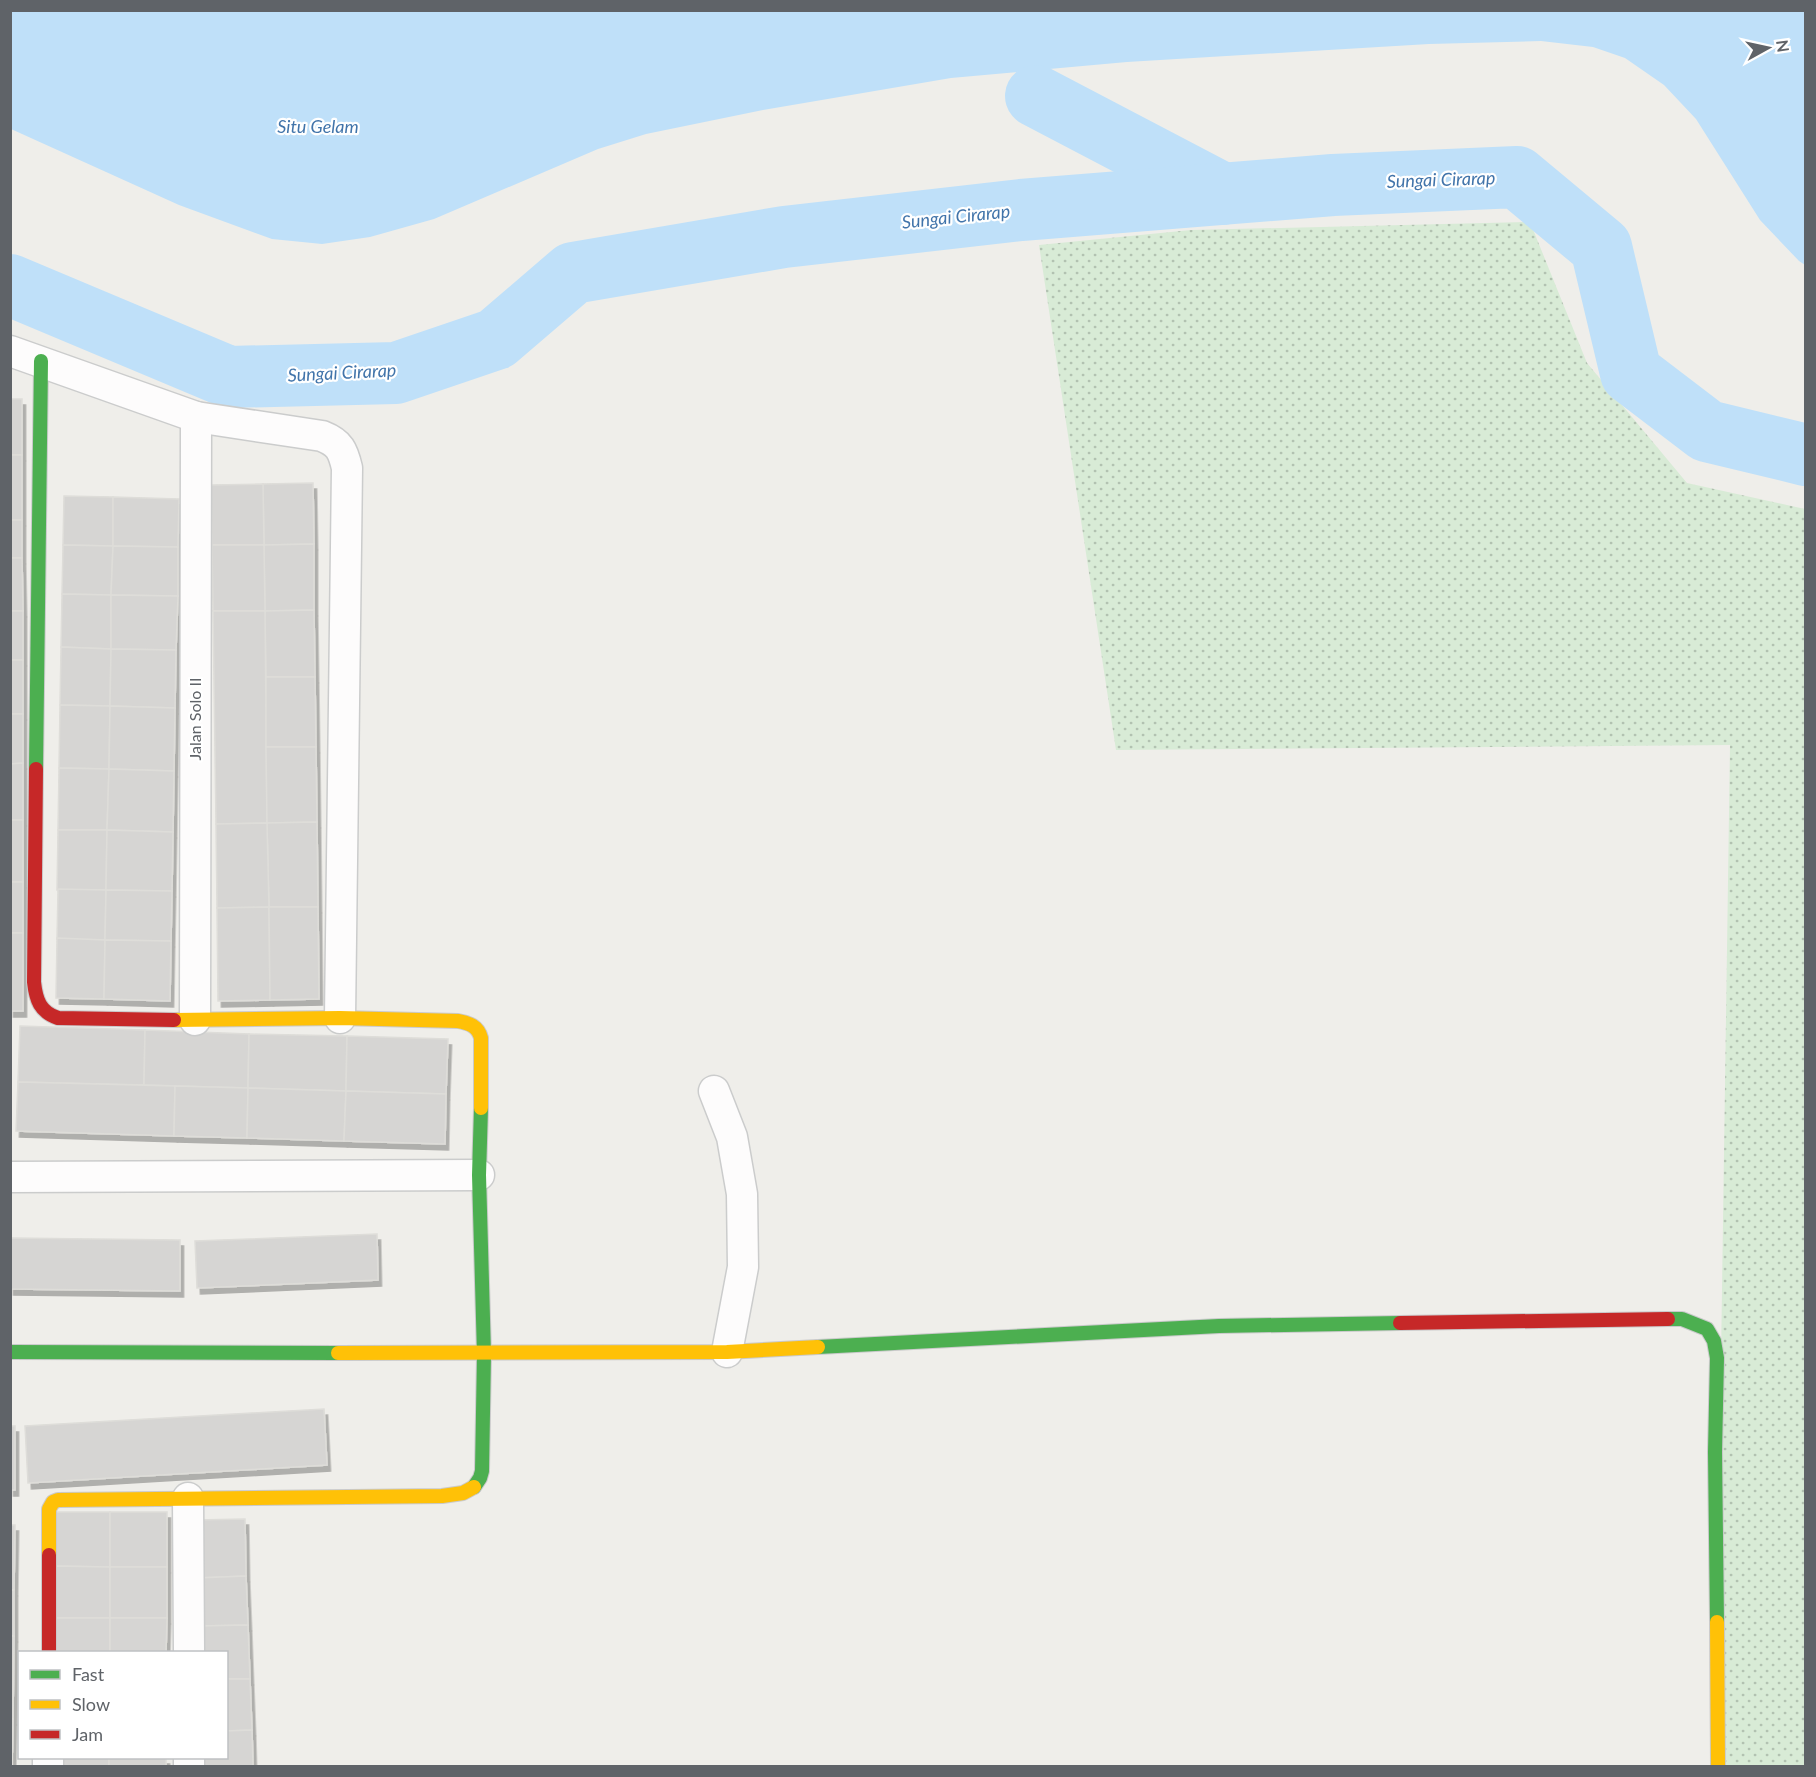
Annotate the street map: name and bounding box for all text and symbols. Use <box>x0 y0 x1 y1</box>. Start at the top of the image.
north arrow <box>1738 18 1798 78</box>
text: N <box>1773 38 1794 53</box>
water label: Situ Gelam <box>277 115 359 137</box>
water label: Sungai Cirarap <box>1386 166 1496 192</box>
water label: Sungai Cirarap <box>901 199 1011 233</box>
water label: Sungai Cirarap <box>287 358 397 386</box>
street label: Jalan Solo II <box>185 678 204 760</box>
legend <box>18 1651 228 1759</box>
text: Fast <box>72 1663 105 1685</box>
text: Slow <box>72 1693 110 1715</box>
text: Jam <box>72 1723 103 1745</box>

